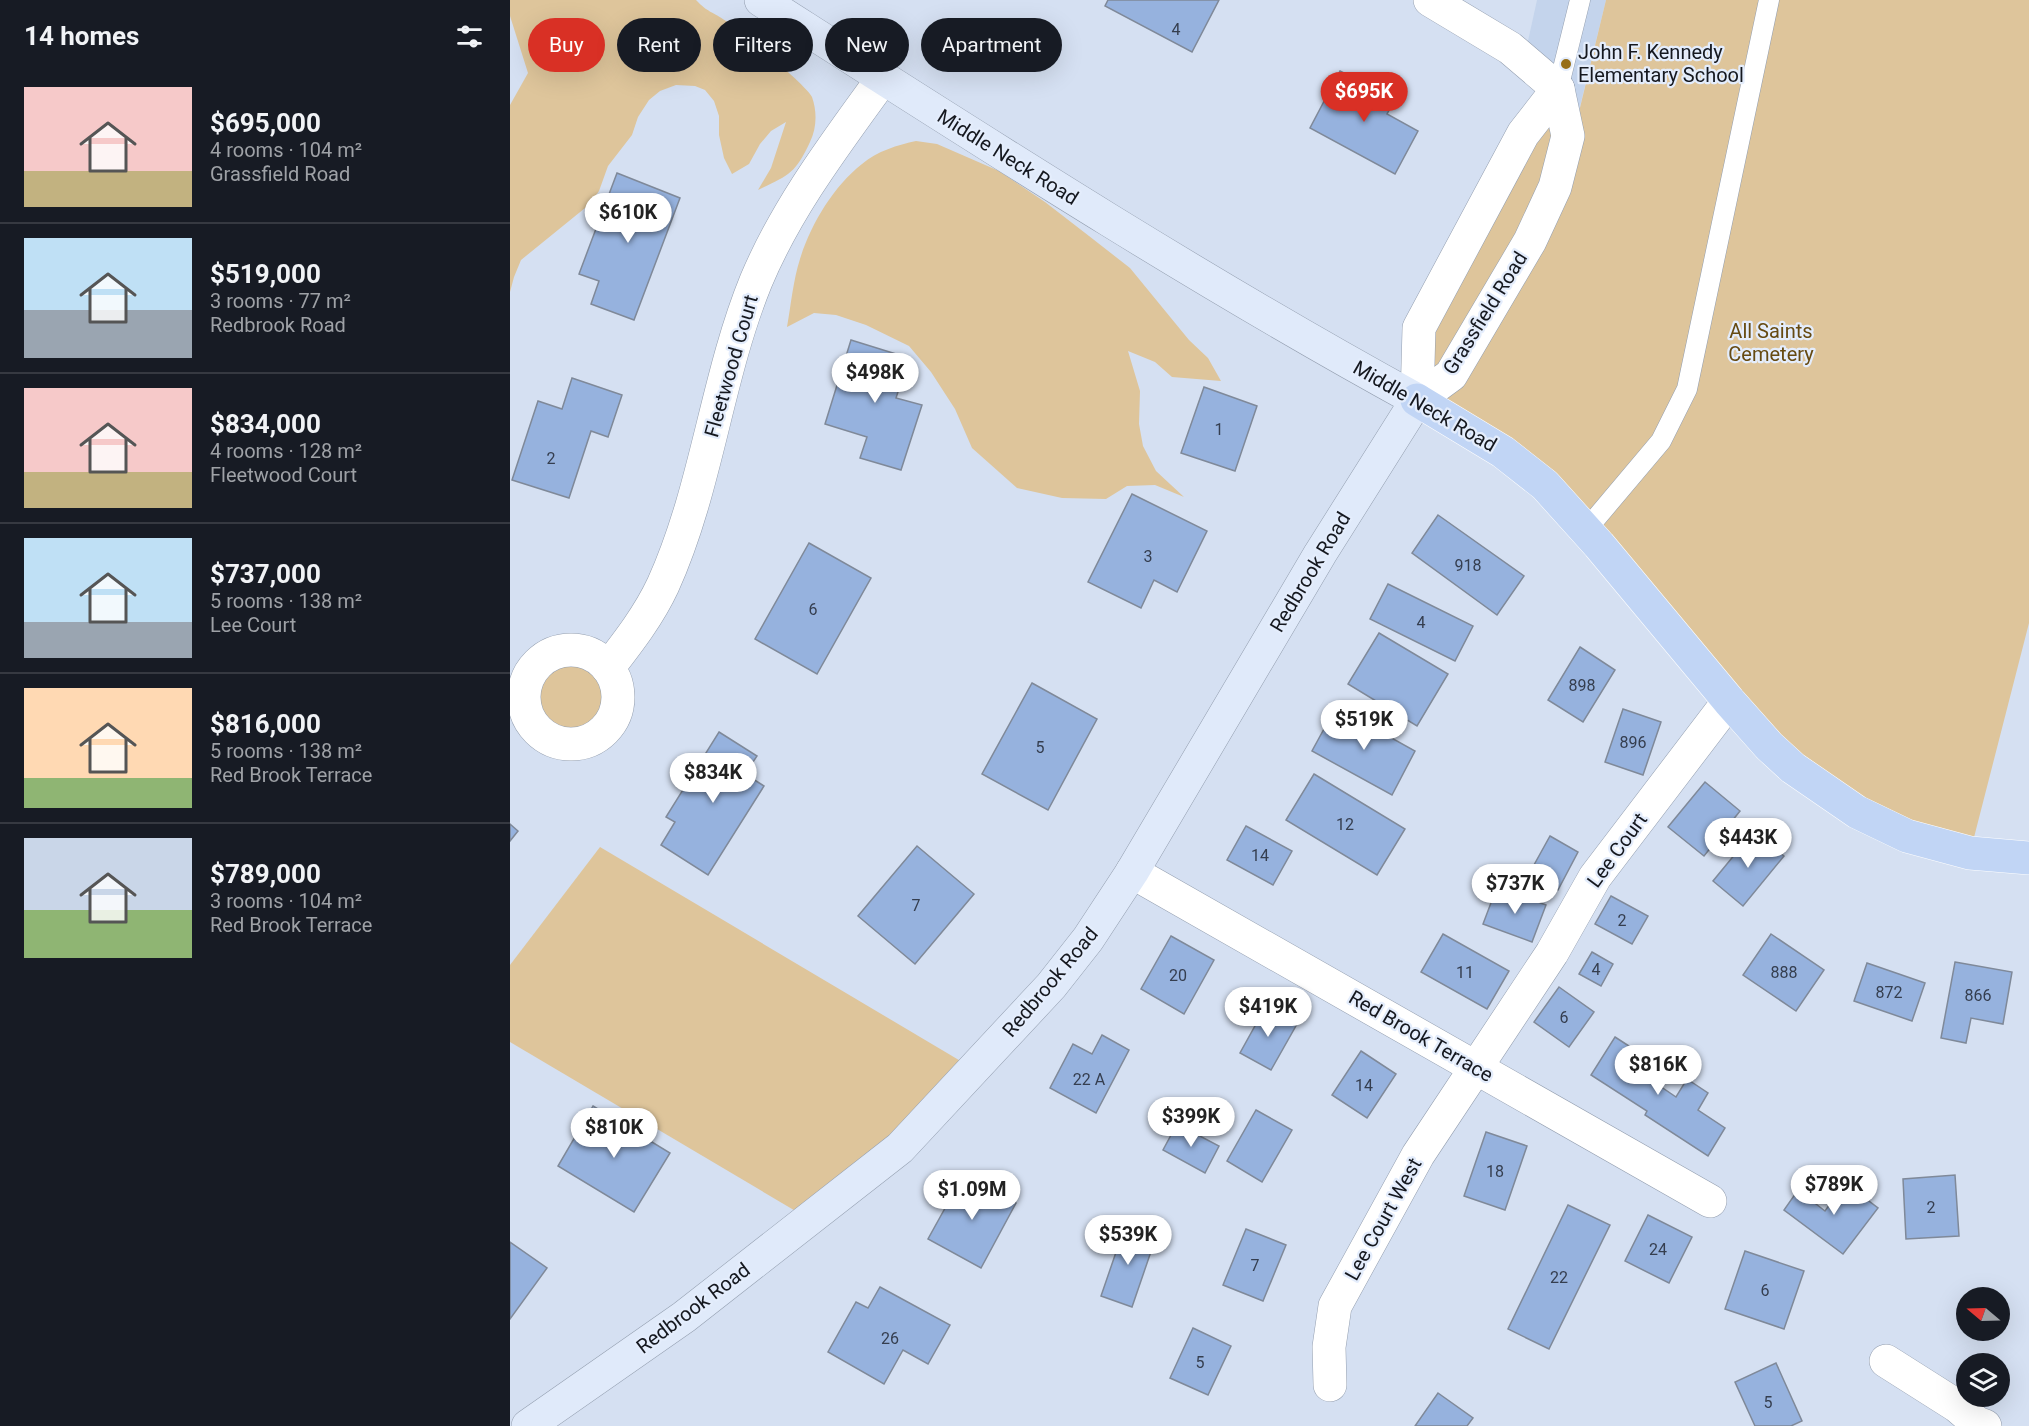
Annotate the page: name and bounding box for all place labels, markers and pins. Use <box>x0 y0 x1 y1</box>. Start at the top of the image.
place label: John F. Kennedy Elementary School <box>1578 40 1744 87</box>
marker: John F. Kennedy Elementary School <box>1559 57 1573 71</box>
pin: $695K <box>1322 72 1406 123</box>
pin: $610K <box>586 193 670 244</box>
pin: $498K <box>833 353 917 404</box>
pin: $519K <box>1322 700 1406 751</box>
pin: $834K <box>671 753 755 804</box>
pin: $443K <box>1706 818 1790 869</box>
pin: $737K <box>1473 864 1557 915</box>
pin: $419K <box>1226 987 1310 1038</box>
pin: $816K <box>1616 1045 1700 1096</box>
pin: $399K <box>1149 1097 1233 1148</box>
pin: $810K <box>572 1108 656 1159</box>
pin: $789K <box>1792 1165 1876 1216</box>
pin: $1.09M <box>923 1170 1021 1221</box>
pin: $539K <box>1086 1215 1170 1266</box>

